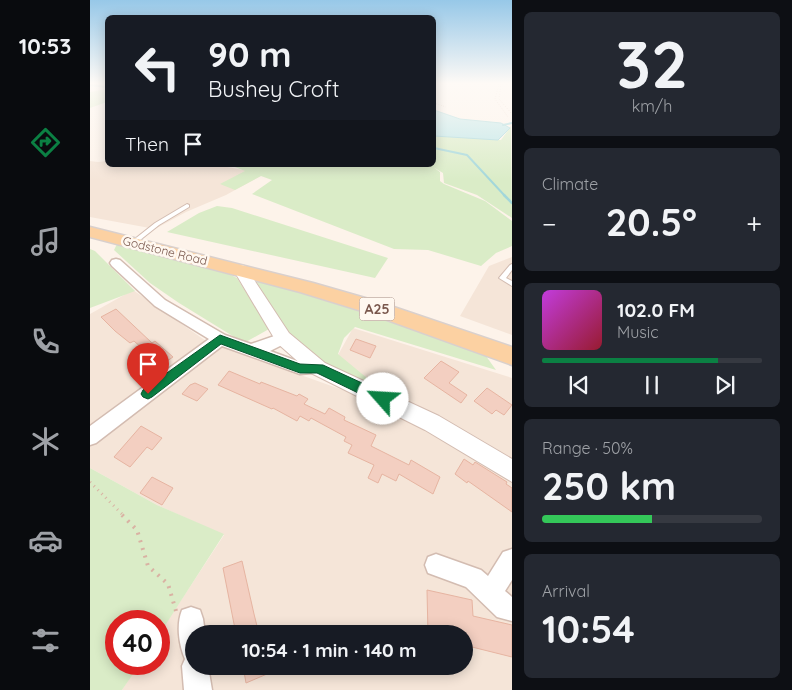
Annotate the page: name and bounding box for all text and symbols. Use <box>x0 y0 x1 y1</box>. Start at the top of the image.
text: 32 <box>616 23 688 104</box>
text: 10:53 <box>19 32 71 60</box>
text: 90 m <box>208 32 291 76</box>
icon: left <box>125 35 190 100</box>
text: Bushey Croft <box>208 75 340 103</box>
text: km/h <box>632 96 672 116</box>
icon: directions <box>28 125 63 160</box>
icon: arrive <box>179 130 207 158</box>
text: Then <box>125 132 169 156</box>
text: Climate <box>542 174 598 194</box>
text: 20.5° <box>606 198 697 246</box>
text: − <box>542 206 557 241</box>
text: + <box>746 206 762 241</box>
icon: music <box>28 224 63 259</box>
street label: Godstone Road <box>121 233 209 268</box>
road number: A25 <box>360 298 394 320</box>
text: 102.0 FM <box>617 298 695 322</box>
text: Music <box>617 322 659 342</box>
icon: phone <box>28 324 63 359</box>
pin <box>127 343 169 394</box>
icon: arrive <box>134 350 162 378</box>
icon: previous <box>565 371 593 399</box>
icon: pause <box>638 371 666 399</box>
icon: next <box>711 371 739 399</box>
position arrow <box>356 372 408 424</box>
icon: climate <box>28 424 63 459</box>
text: Range · 50% <box>542 438 633 458</box>
text: 250 km <box>542 462 676 510</box>
icon: car <box>28 523 63 558</box>
text: Arrival <box>542 581 590 601</box>
text: 10:54 <box>542 605 635 653</box>
speed limit sign: 40 <box>105 610 170 675</box>
icon: filters <box>28 623 63 658</box>
text: 10:54 · 1 min · 140 m <box>241 638 417 662</box>

